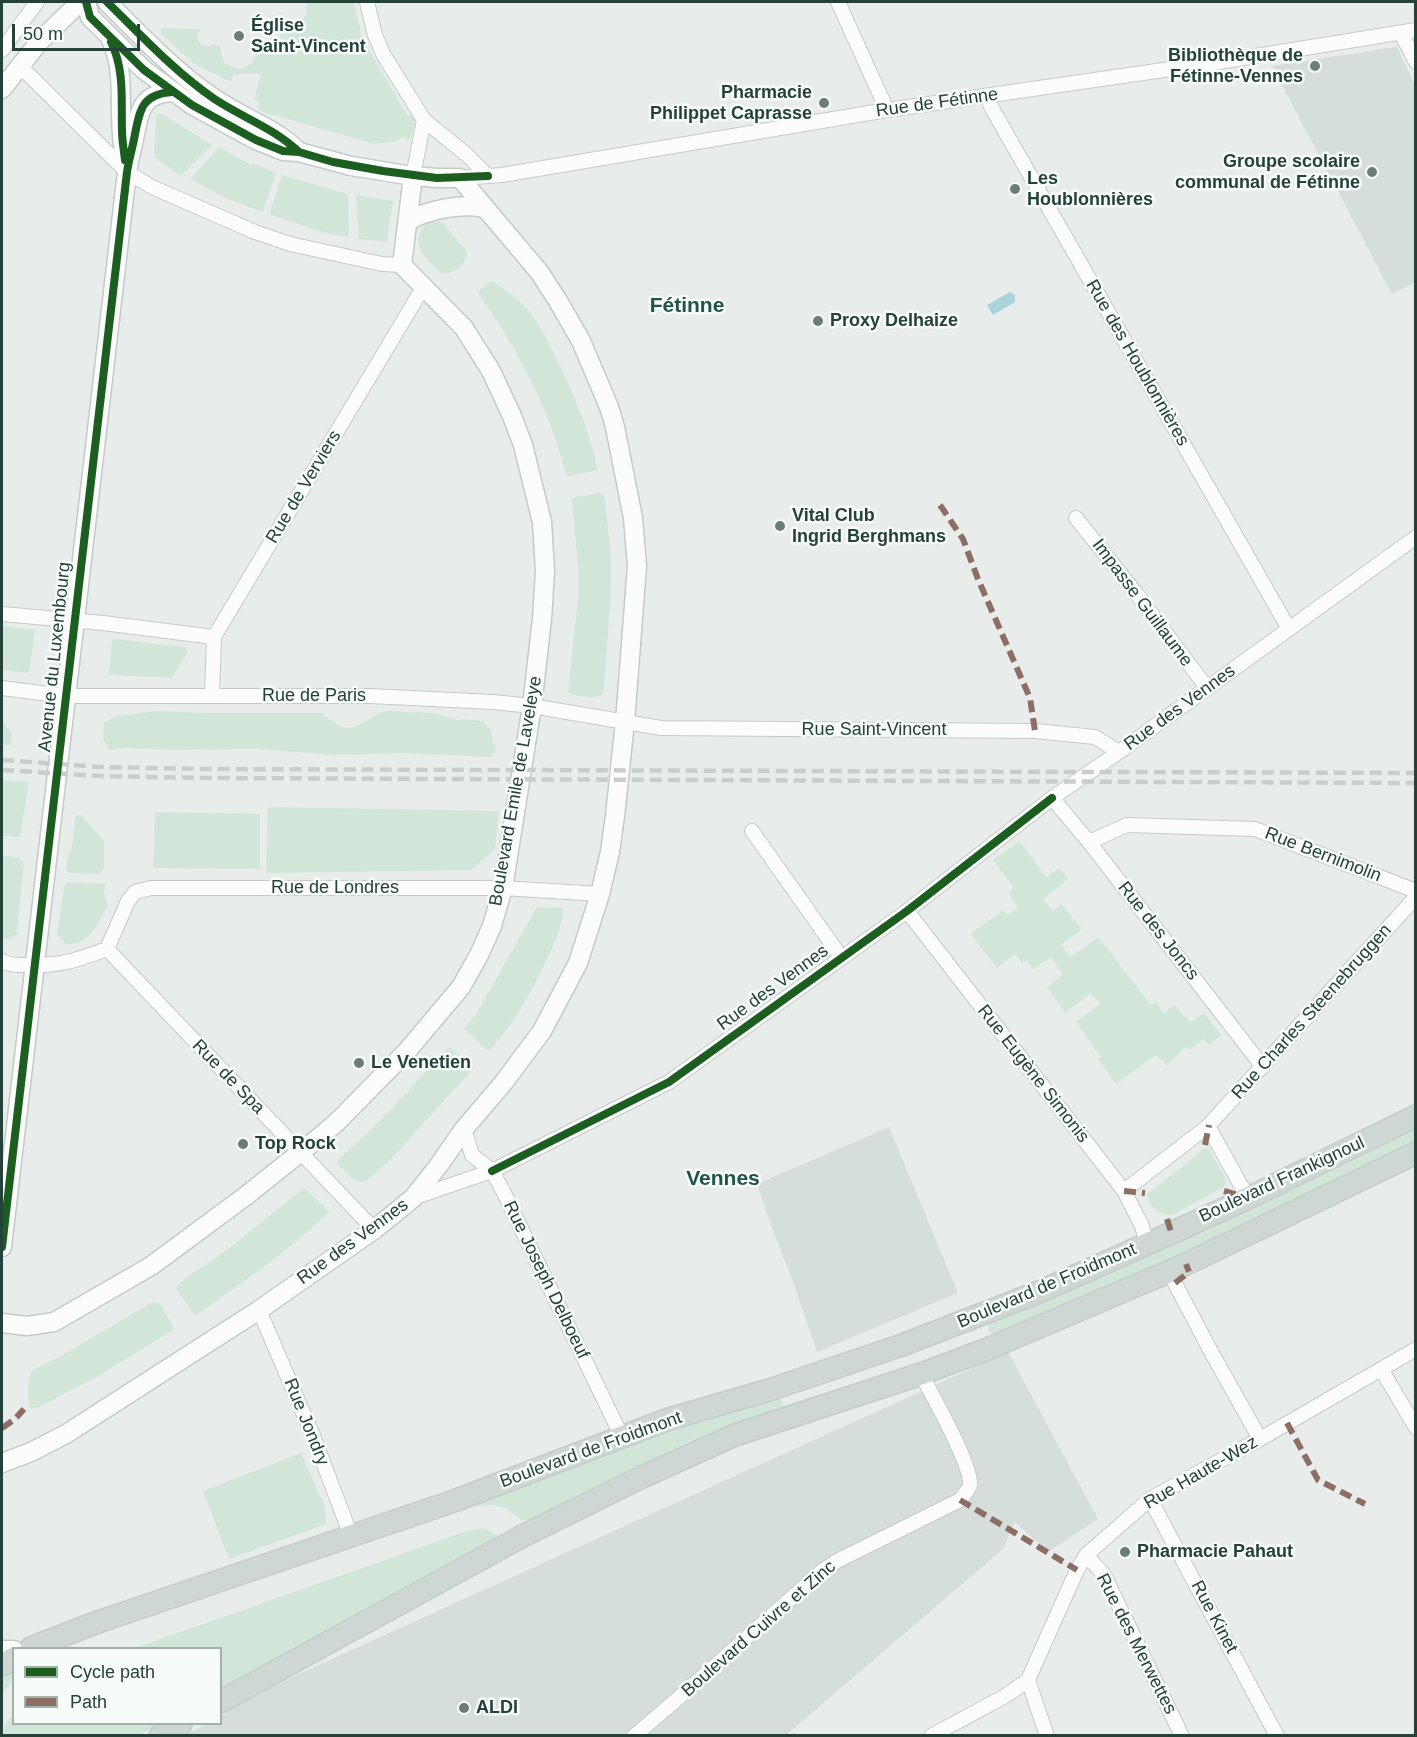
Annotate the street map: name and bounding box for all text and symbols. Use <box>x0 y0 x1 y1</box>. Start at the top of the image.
scale bar <box>15 12 142 50</box>
place label: Église Saint-Vincent <box>251 15 366 57</box>
text: 50 m <box>23 24 63 44</box>
marker: Église Saint-Vincent <box>232 29 246 43</box>
place label: Bibliothèque de Fétinne-Vennes <box>1168 45 1303 88</box>
marker: Bibliothèque de Fétinne-Vennes <box>1308 59 1322 73</box>
place label: Pharmacie Philippet Caprasse <box>650 82 812 124</box>
street label: Rue de Fétinne <box>875 84 999 122</box>
marker: Pharmacie Philippet Caprasse <box>817 96 831 110</box>
place label: Groupe scolaire communal de Fétinne <box>1175 151 1360 194</box>
marker: Groupe scolaire communal de Fétinne <box>1365 165 1379 179</box>
place label: Les Houblonnières <box>1027 168 1153 210</box>
marker: Les Houblonnières <box>1008 182 1022 196</box>
street label: Rue des Houblonnières <box>1081 276 1193 450</box>
district label: Fétinne <box>650 293 724 319</box>
place label: Proxy Delhaize <box>830 310 958 332</box>
marker: Proxy Delhaize <box>811 314 825 328</box>
street label: Rue de Verviers <box>262 427 346 547</box>
place label: Vital Club Ingrid Berghmans <box>792 505 946 548</box>
marker: Vital Club Ingrid Berghmans <box>773 519 787 533</box>
street label: Impasse Guillaume <box>1087 535 1197 671</box>
street label: Avenue du Luxembourg <box>34 561 76 753</box>
street label: Rue des Vennes <box>1120 660 1240 756</box>
street label: Boulevard Emile de Laveleye <box>485 674 547 908</box>
street label: Rue de Paris <box>262 685 366 707</box>
street label: Rue Saint-Vincent <box>802 719 946 741</box>
street label: Rue Bernimolin <box>1262 823 1384 887</box>
street label: Rue de Londres <box>271 877 399 899</box>
street label: Rue des Joncs <box>1113 877 1203 985</box>
street label: Rue Charles Steenebruggen <box>1228 920 1396 1104</box>
street label: Rue des Vennes <box>713 940 833 1036</box>
street label: Rue Eugène Simonis <box>972 1001 1094 1147</box>
street label: Rue de Spa <box>187 1035 269 1119</box>
place label: Le Venetien <box>371 1052 471 1074</box>
marker: Le Venetien <box>352 1056 366 1070</box>
street label: Boulevard Frankignoul <box>1196 1132 1368 1228</box>
place label: Top Rock <box>255 1133 336 1155</box>
marker: Top Rock <box>236 1137 250 1151</box>
district label: Vennes <box>686 1166 760 1192</box>
street label: Rue des Vennes <box>293 1194 413 1290</box>
street label: Rue Joseph Delboeuf <box>498 1197 594 1363</box>
street label: Boulevard de Froidmont <box>954 1239 1140 1333</box>
street label: Rue Jondry <box>279 1375 333 1469</box>
street label: Boulevard de Froidmont <box>497 1407 685 1493</box>
street label: Rue Haute-Wez <box>1140 1432 1262 1514</box>
place label: Pharmacie Pahaut <box>1137 1541 1293 1563</box>
marker: Pharmacie Pahaut <box>1118 1545 1132 1559</box>
street label: Boulevard Cuivre et Zinc <box>678 1556 840 1702</box>
street label: Rue des Merwettes <box>1091 1570 1181 1718</box>
street label: Rue Kinet <box>1186 1577 1242 1657</box>
legend <box>12 1647 222 1725</box>
text: Cycle path <box>70 1662 155 1682</box>
text: Path <box>70 1692 107 1712</box>
place label: ALDI <box>476 1697 518 1719</box>
marker: ALDI <box>457 1701 471 1715</box>

